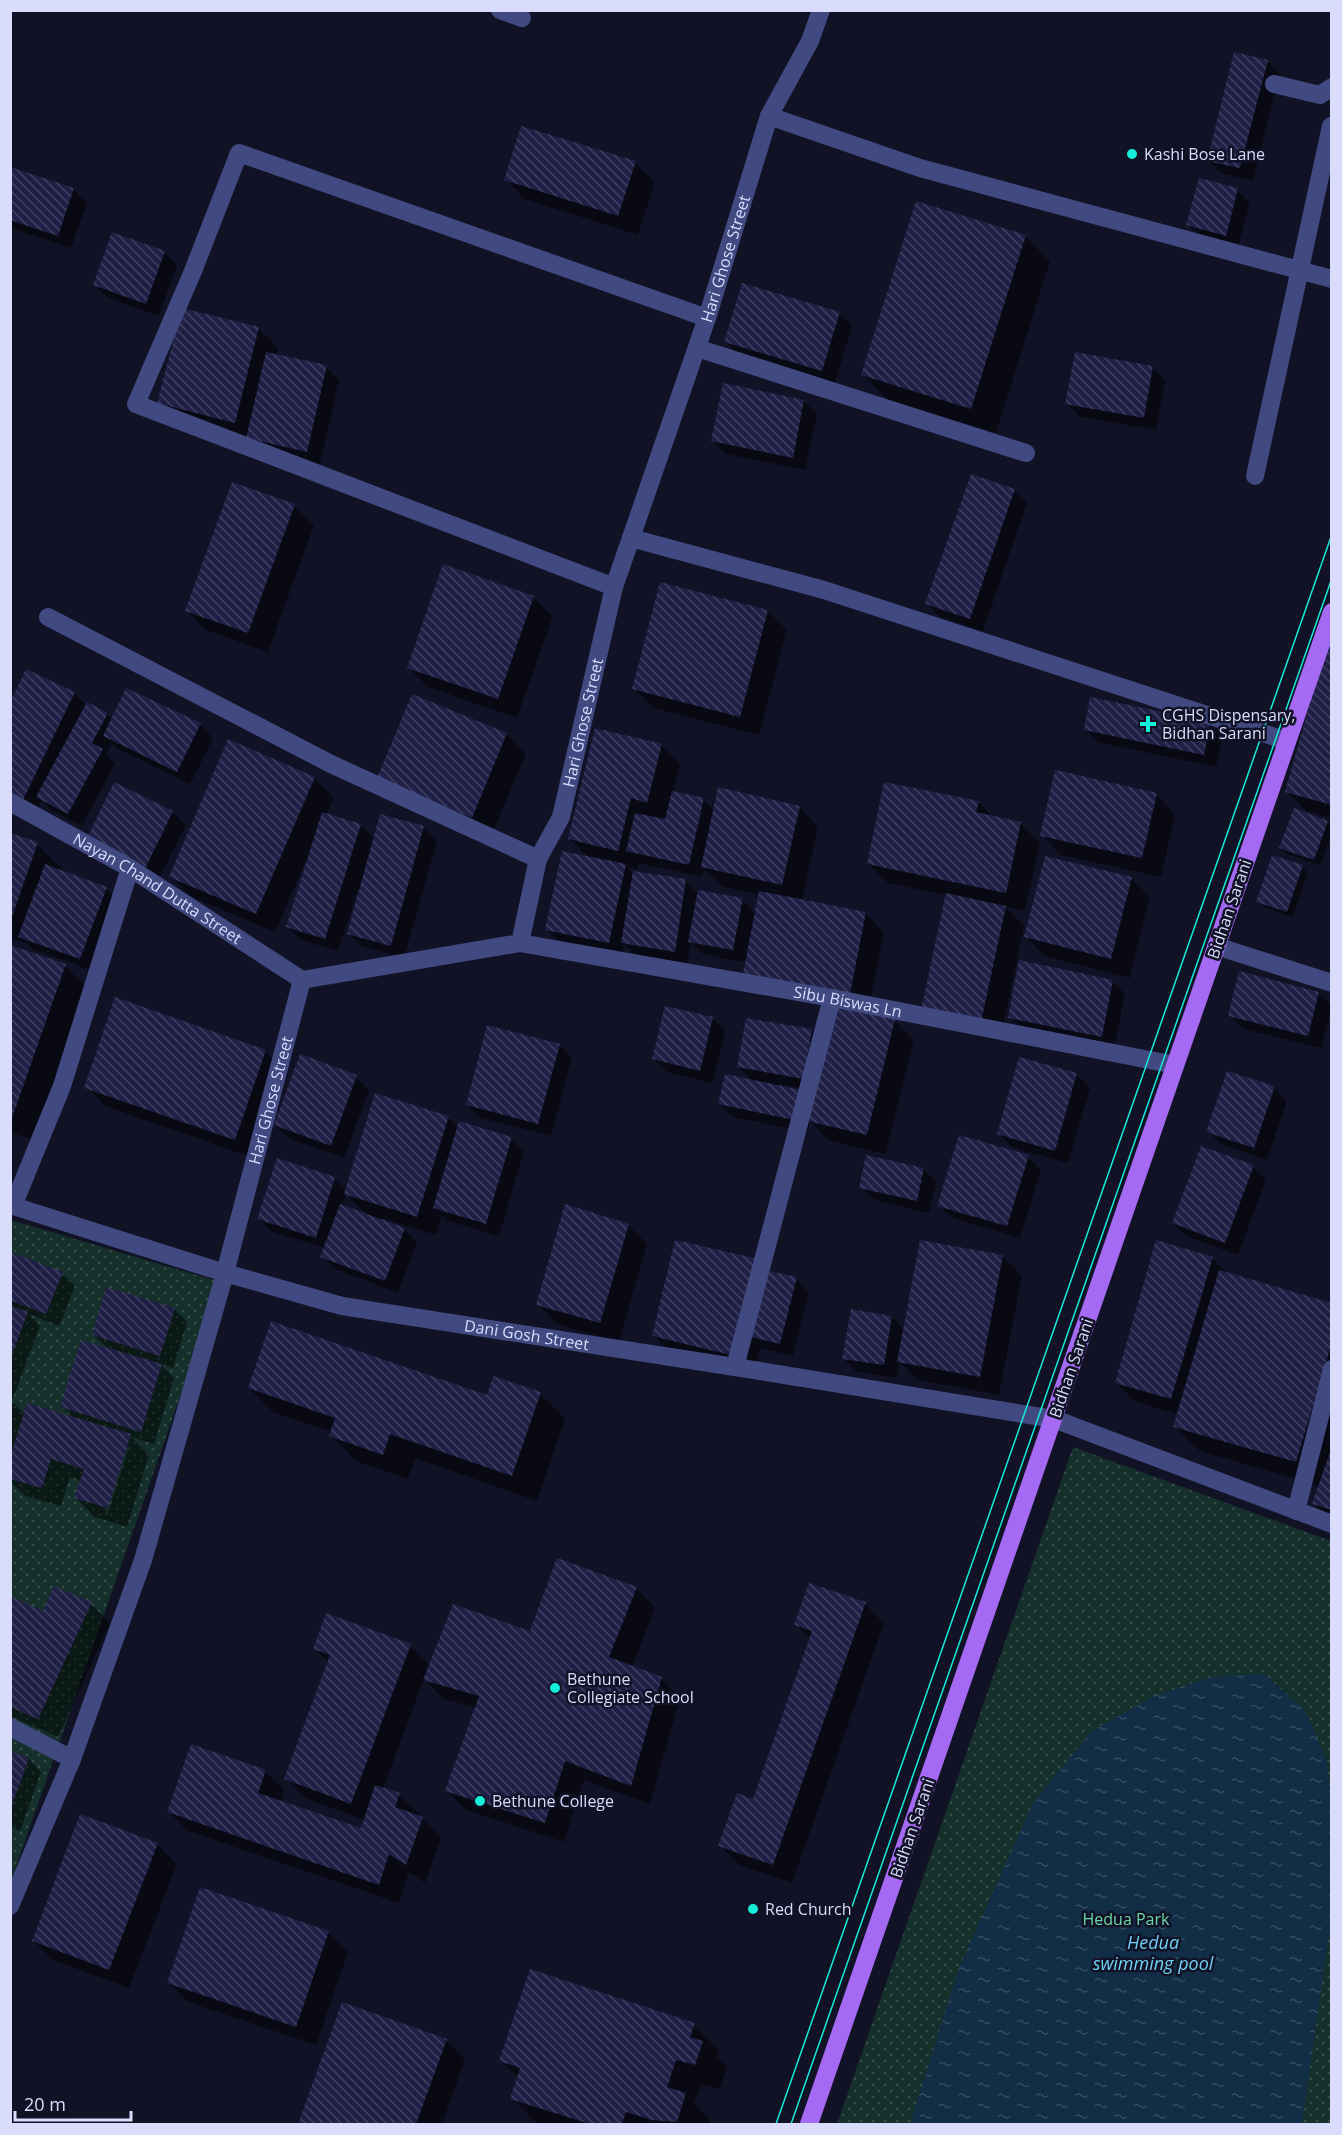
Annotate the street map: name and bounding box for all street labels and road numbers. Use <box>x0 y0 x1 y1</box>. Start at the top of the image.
street label: Hari Ghose Street <box>695 192 755 325</box>
street label: Hari Ghose Street <box>557 656 608 789</box>
street label: Nayan Chand Dutta Street <box>69 828 246 949</box>
street label: Bidhan Sarani <box>1202 856 1256 962</box>
street label: Sibu Biswas Ln <box>792 980 904 1022</box>
street label: Hari Ghose Street <box>243 1033 298 1167</box>
street label: Dani Gosh Street <box>463 1314 591 1355</box>
street label: Bidhan Sarani <box>1044 1315 1098 1421</box>
street label: Bidhan Sarani <box>885 1775 939 1881</box>

